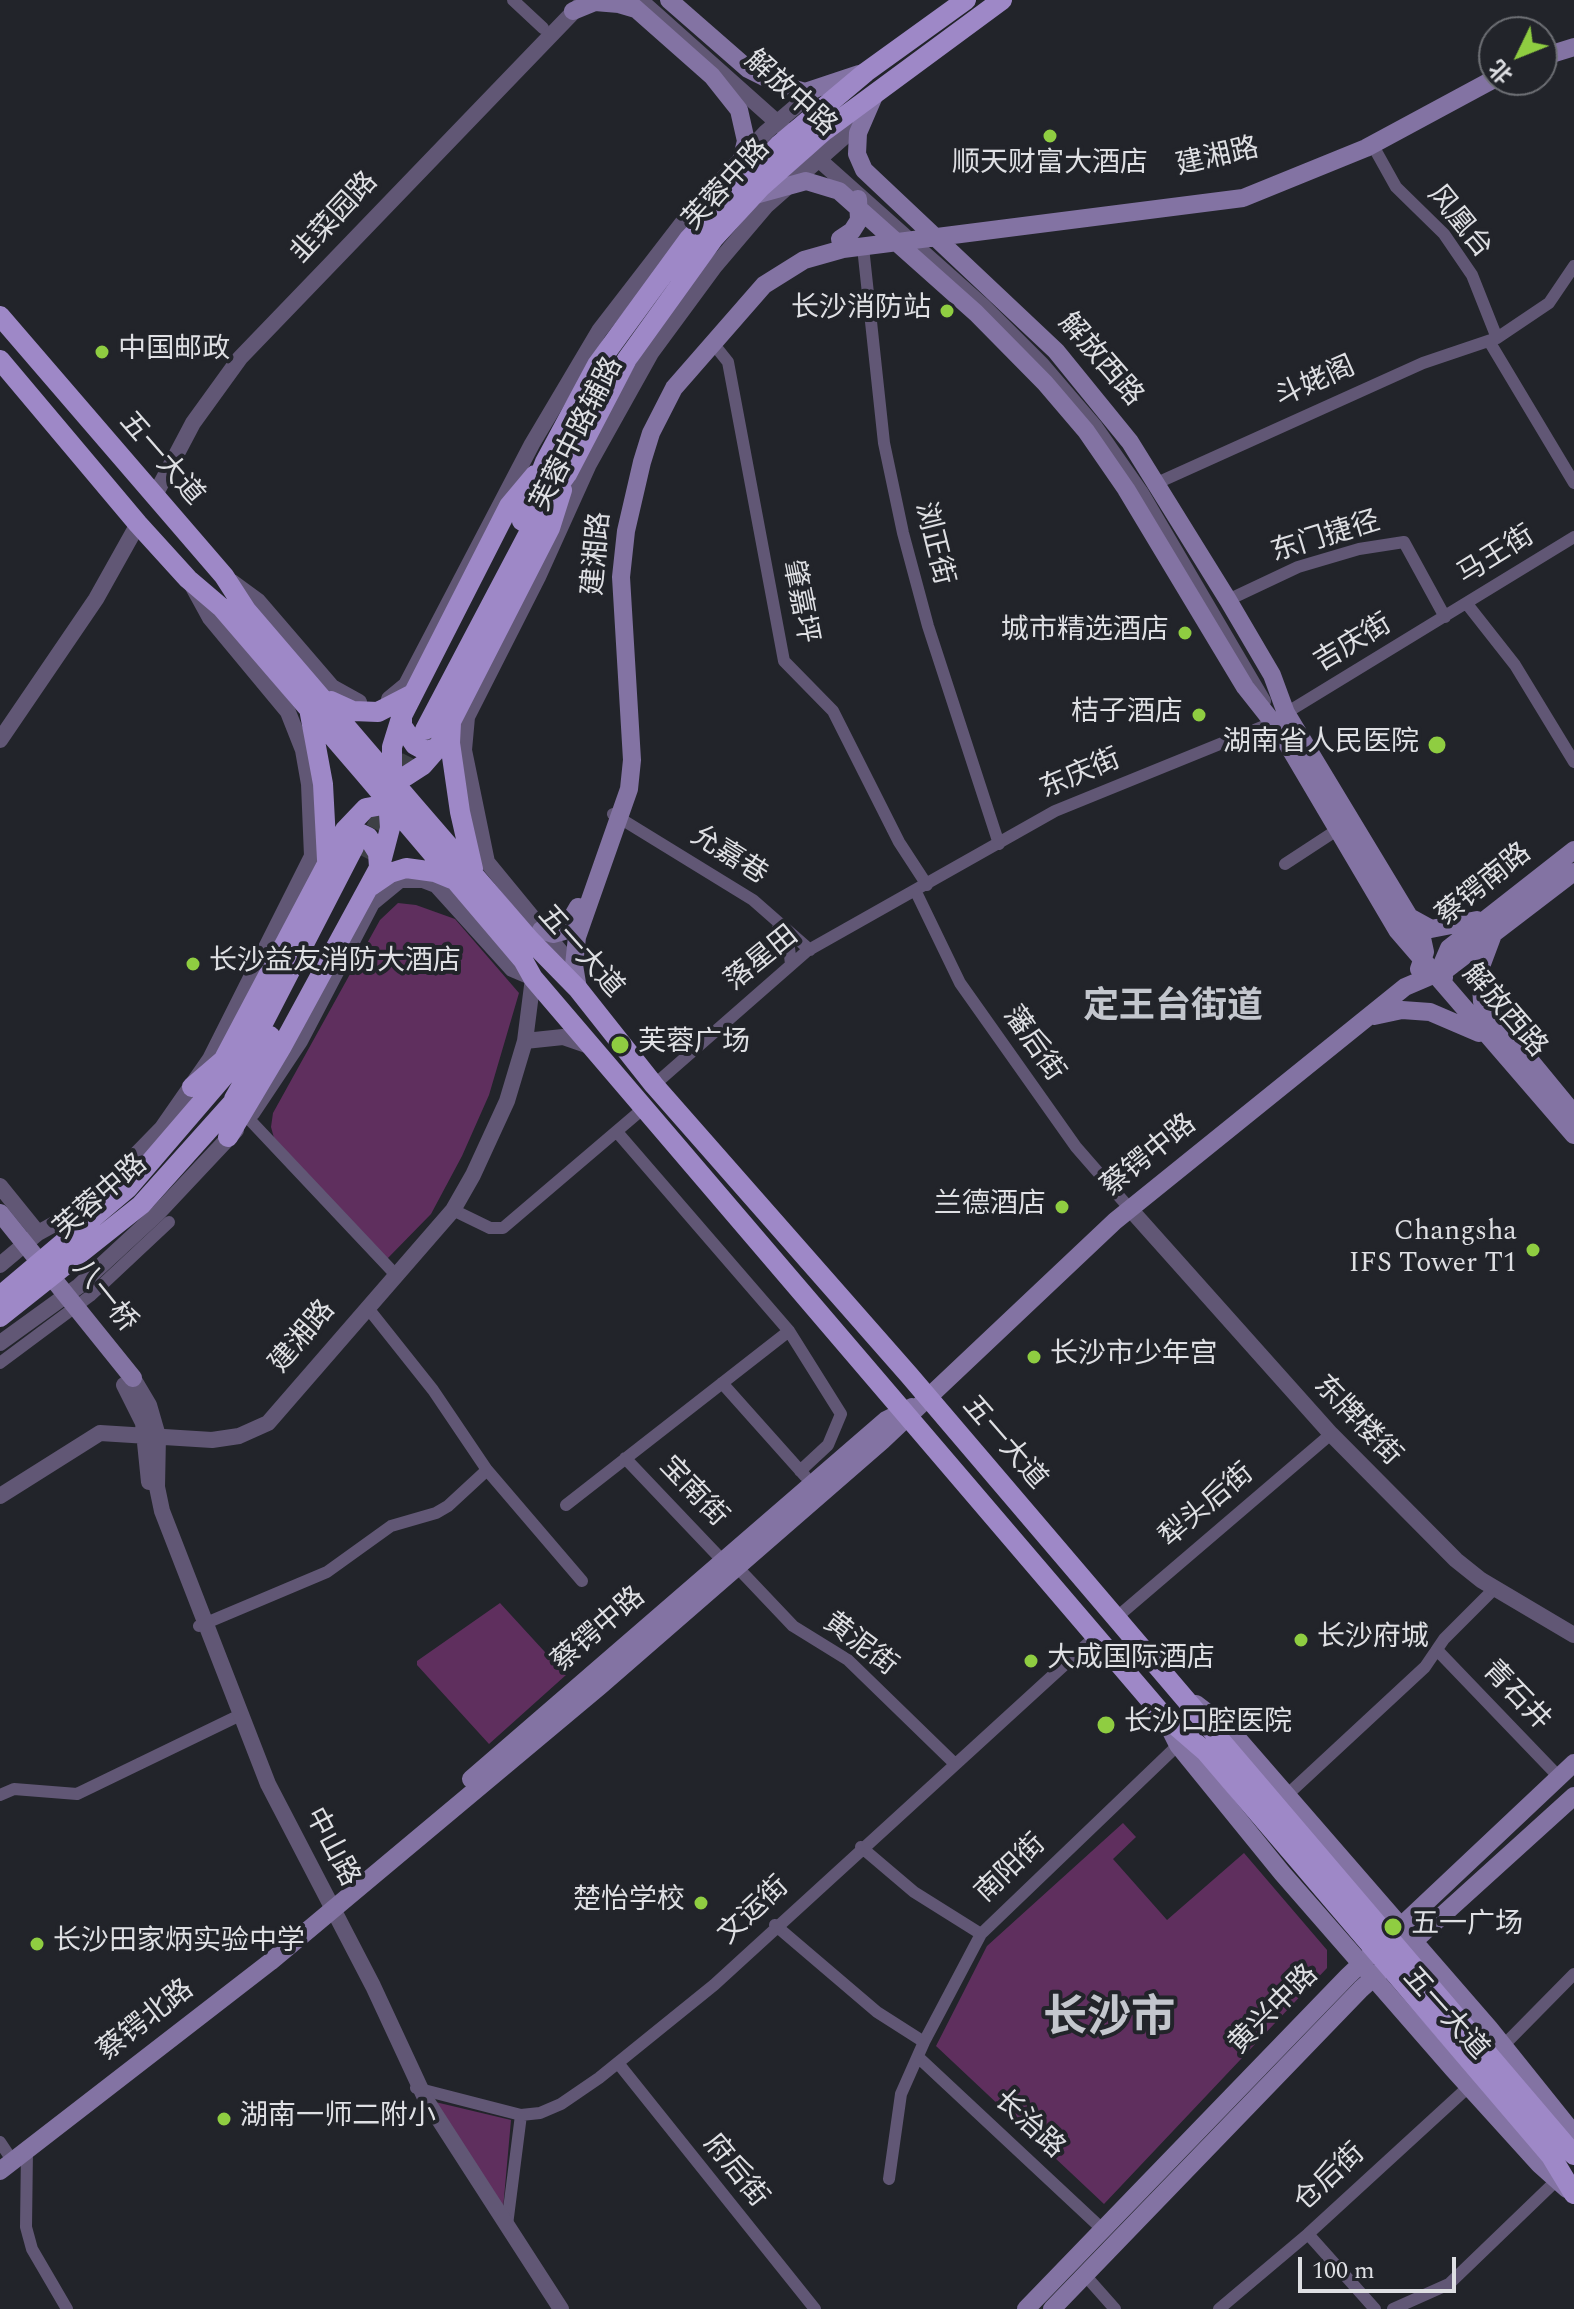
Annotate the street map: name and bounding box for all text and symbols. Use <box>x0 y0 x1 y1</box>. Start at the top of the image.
north arrow <box>1478 16 1558 96</box>
street label: 解放中路 <box>736 45 842 145</box>
text: 北 <box>1482 52 1521 91</box>
marker: 顺天财富大酒店 <box>1041 127 1059 145</box>
street label: 建湘路 <box>1173 133 1263 185</box>
street label: 芙蓉中路 <box>678 134 778 238</box>
place label: 顺天财富大酒店 <box>952 149 1148 183</box>
street label: 韭菜园路 <box>286 167 386 271</box>
street label: 风凰台 <box>1419 180 1497 266</box>
place label: 长沙消防站 <box>791 294 931 328</box>
marker: 长沙消防站 <box>938 302 956 320</box>
street label: 解放西路 <box>1050 308 1148 414</box>
place label: 中国邮政 <box>118 335 230 369</box>
marker: 中国邮政 <box>93 343 111 361</box>
street label: 斗姥阁 <box>1271 352 1361 416</box>
street label: 芙蓉中路辅路 <box>526 353 632 517</box>
street label: 五一大道 <box>111 407 209 513</box>
street label: 浏正街 <box>906 499 958 589</box>
street label: 东门捷径 <box>1268 507 1384 571</box>
street label: 建湘路 <box>579 511 619 597</box>
street label: 马王街 <box>1452 520 1542 594</box>
street label: 肇嘉坪 <box>773 558 823 646</box>
street label: 吉庆街 <box>1309 609 1399 681</box>
place label: 城市精选酒店 <box>1001 616 1169 650</box>
marker: 城市精选酒店 <box>1176 624 1194 642</box>
place label: 桔子酒店 <box>1071 698 1183 732</box>
marker: 桔子酒店 <box>1190 706 1208 724</box>
place label: 湖南省人民医院 <box>1223 728 1419 762</box>
marker: 湖南省人民医院 <box>1426 734 1448 756</box>
street label: 东庆街 <box>1036 744 1126 808</box>
street label: 允嘉巷 <box>683 820 773 894</box>
street label: 蔡锷南路 <box>1431 838 1539 934</box>
street label: 五一大道 <box>529 900 629 1006</box>
street label: 落星田 <box>720 921 806 999</box>
place label: 长沙益友消防大酒店 <box>209 947 461 981</box>
marker: 长沙益友消防大酒店 <box>184 955 202 973</box>
street label: 解放西路 <box>1454 959 1552 1065</box>
district label: 定王台街道 <box>1083 988 1263 1032</box>
street label: 藩后街 <box>994 1001 1070 1089</box>
place label: 芙蓉广场 <box>638 1028 750 1062</box>
marker: 芙蓉广场 <box>609 1034 631 1056</box>
street label: 蔡锷中路 <box>1096 1109 1204 1205</box>
street label: 芙蓉中路 <box>49 1149 155 1247</box>
place label: 兰德酒店 <box>934 1190 1046 1224</box>
marker: 兰德酒店 <box>1053 1198 1071 1216</box>
place label: Changsha IFS Tower T1 <box>1349 1217 1517 1283</box>
marker: Changsha IFS Tower T1 <box>1524 1241 1542 1259</box>
street label: 八一桥 <box>64 1254 142 1340</box>
street label: 建湘路 <box>264 1295 344 1381</box>
place label: 长沙市少年宫 <box>1050 1340 1218 1374</box>
marker: 长沙市少年宫 <box>1025 1348 1043 1366</box>
street label: 东牌楼街 <box>1305 1370 1407 1474</box>
street label: 五一大道 <box>954 1391 1052 1497</box>
street label: 宝南街 <box>651 1451 733 1535</box>
street label: 犁头后街 <box>1154 1458 1262 1556</box>
street label: 蔡锷中路 <box>547 1582 653 1680</box>
street label: 黄泥街 <box>815 1607 903 1685</box>
place label: 长沙府城 <box>1317 1623 1429 1657</box>
marker: 长沙府城 <box>1292 1631 1310 1649</box>
place label: 大成国际酒店 <box>1047 1644 1215 1678</box>
marker: 大成国际酒店 <box>1022 1652 1040 1670</box>
street label: 青石井 <box>1474 1655 1556 1739</box>
place label: 长沙口腔医院 <box>1124 1708 1292 1742</box>
marker: 长沙口腔医院 <box>1095 1714 1117 1736</box>
street label: 中山路 <box>295 1803 365 1893</box>
street label: 南阳街 <box>970 1829 1054 1911</box>
street label: 文运街 <box>713 1871 797 1953</box>
place label: 楚怡学校 <box>573 1886 685 1920</box>
marker: 楚怡学校 <box>692 1894 710 1912</box>
place label: 五一广场 <box>1411 1910 1523 1944</box>
marker: 五一广场 <box>1382 1916 1404 1938</box>
place label: 长沙田家炳实验中学 <box>53 1927 305 1961</box>
marker: 长沙田家炳实验中学 <box>28 1935 46 1953</box>
street label: 黄兴中路 <box>1224 1960 1326 2062</box>
street label: 五一大道 <box>1394 1962 1494 2068</box>
street label: 蔡锷北路 <box>93 1974 201 2070</box>
district label: 长沙市 <box>1043 1996 1175 2048</box>
street label: 长治路 <box>986 2085 1070 2167</box>
place label: 湖南一师二附小 <box>240 2102 436 2136</box>
marker: 湖南一师二附小 <box>215 2110 233 2128</box>
street label: 府后街 <box>695 2129 773 2215</box>
street label: 仓后街 <box>1289 2138 1373 2220</box>
scale bar <box>1302 2241 1460 2291</box>
text: 100 m <box>1312 2253 1375 2289</box>

